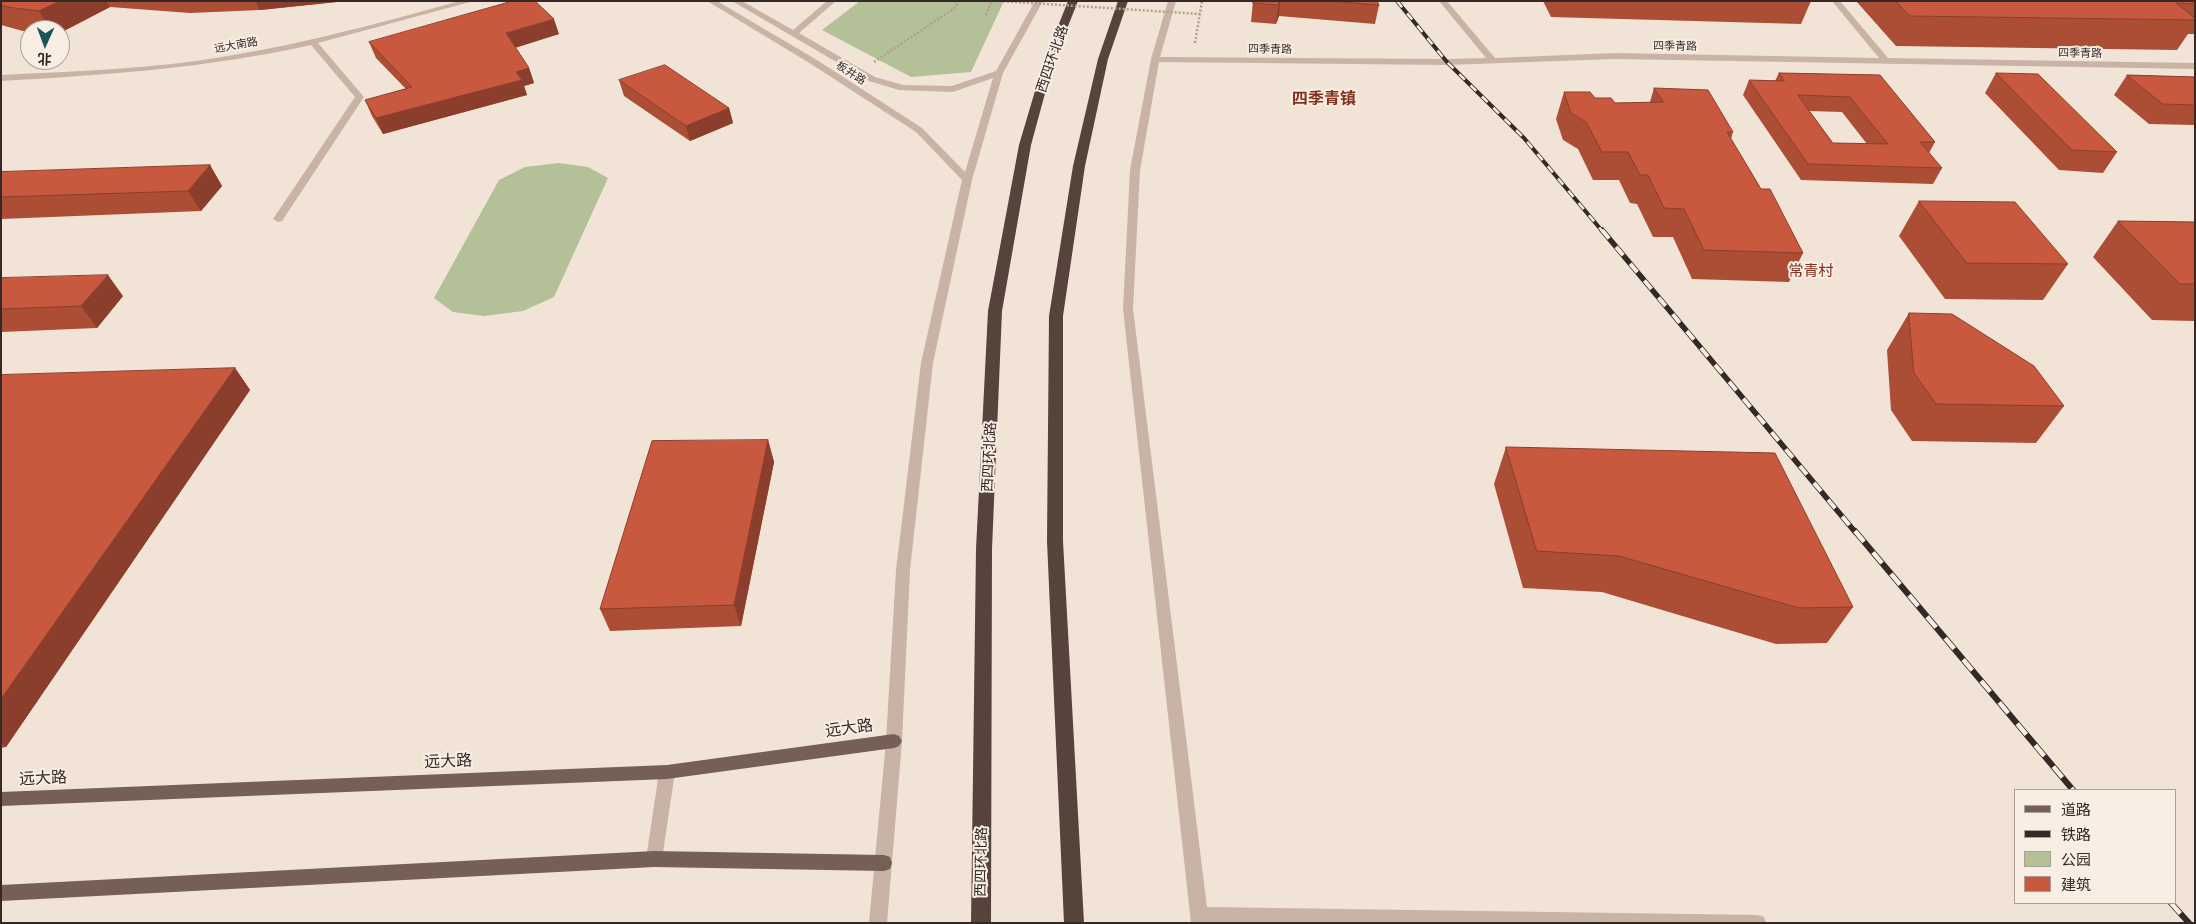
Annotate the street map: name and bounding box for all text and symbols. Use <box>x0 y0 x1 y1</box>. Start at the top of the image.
north arrow <box>20 20 70 70</box>
street label: 西四环北路 <box>1033 23 1071 95</box>
street label: 远大南路 <box>213 35 259 55</box>
street label: 四季青路 <box>1653 39 1697 53</box>
street label: 四季青路 <box>1248 42 1292 56</box>
street label: 四季青路 <box>2058 46 2102 60</box>
text: 北 <box>37 51 52 68</box>
street label: 板井路 <box>834 58 868 88</box>
district label: 四季青镇 <box>1292 89 1356 109</box>
district label: 常青村 <box>1789 262 1833 280</box>
street label: 西四环北路 <box>979 422 999 492</box>
street label: 远大路 <box>824 715 874 741</box>
street label: 远大路 <box>424 751 472 771</box>
street label: 远大路 <box>19 767 67 789</box>
legend <box>2014 789 2176 904</box>
text: 道路 <box>2061 800 2091 818</box>
text: 铁路 <box>2061 825 2091 843</box>
street label: 西四环北路 <box>972 827 990 897</box>
text: 公园 <box>2061 850 2091 868</box>
text: 建筑 <box>2061 875 2091 893</box>

